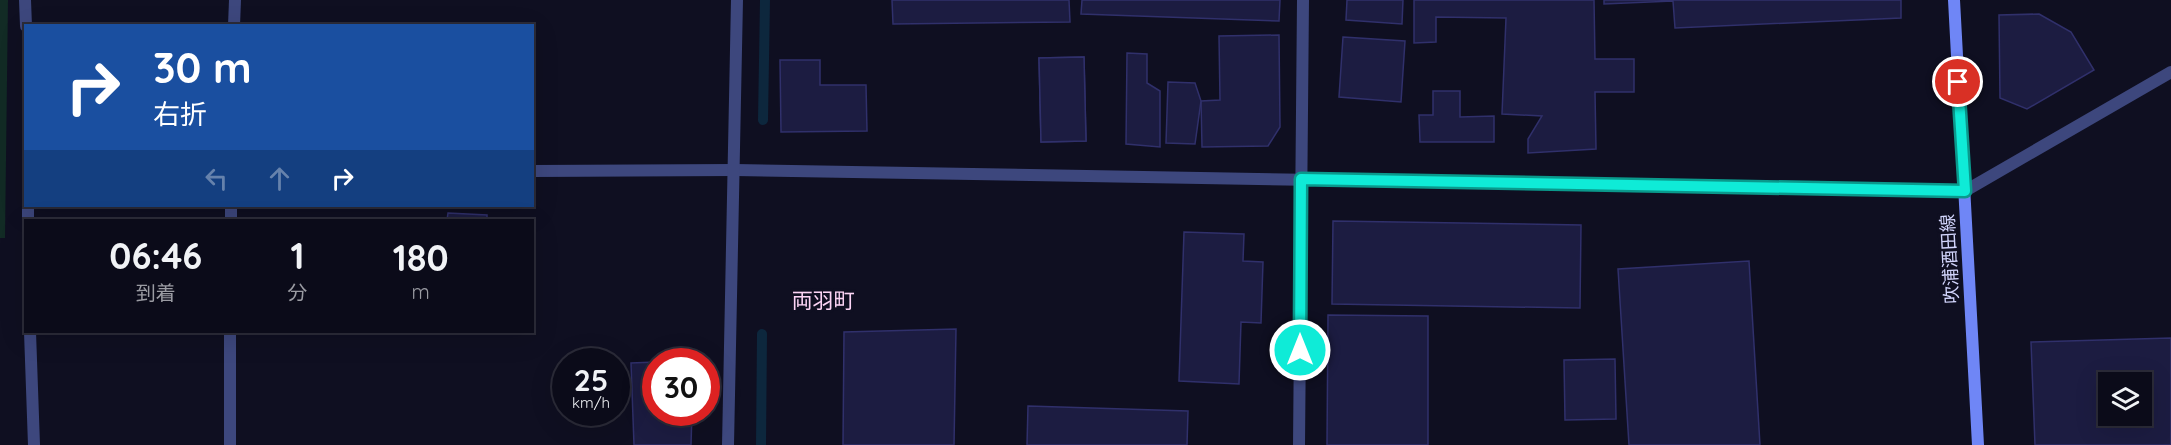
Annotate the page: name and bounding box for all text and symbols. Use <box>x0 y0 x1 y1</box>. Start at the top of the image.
text: 30 m <box>153 41 252 94</box>
icon: right <box>54 48 132 126</box>
pin <box>1932 56 1983 107</box>
icon: arrive <box>1941 65 1974 98</box>
text: 右折 <box>153 97 207 131</box>
icon: left <box>200 162 233 195</box>
icon: ahead <box>263 162 296 195</box>
icon: right <box>326 162 359 195</box>
street label: 吹浦酒田線 <box>1936 213 1963 305</box>
text: 06:46 <box>109 233 202 278</box>
text: 1 <box>291 233 305 278</box>
text: 180 <box>393 235 449 280</box>
text: m <box>412 279 430 304</box>
text: 到着 <box>136 280 176 305</box>
text: 分 <box>288 280 308 305</box>
district label: 両羽町 <box>792 287 855 313</box>
position arrow <box>1268 318 1332 382</box>
speed limit sign: 30 <box>642 348 720 426</box>
text: 25 <box>574 361 608 399</box>
map controls <box>2098 372 2152 426</box>
button: layers <box>2098 372 2152 426</box>
text: km/h <box>572 393 610 412</box>

